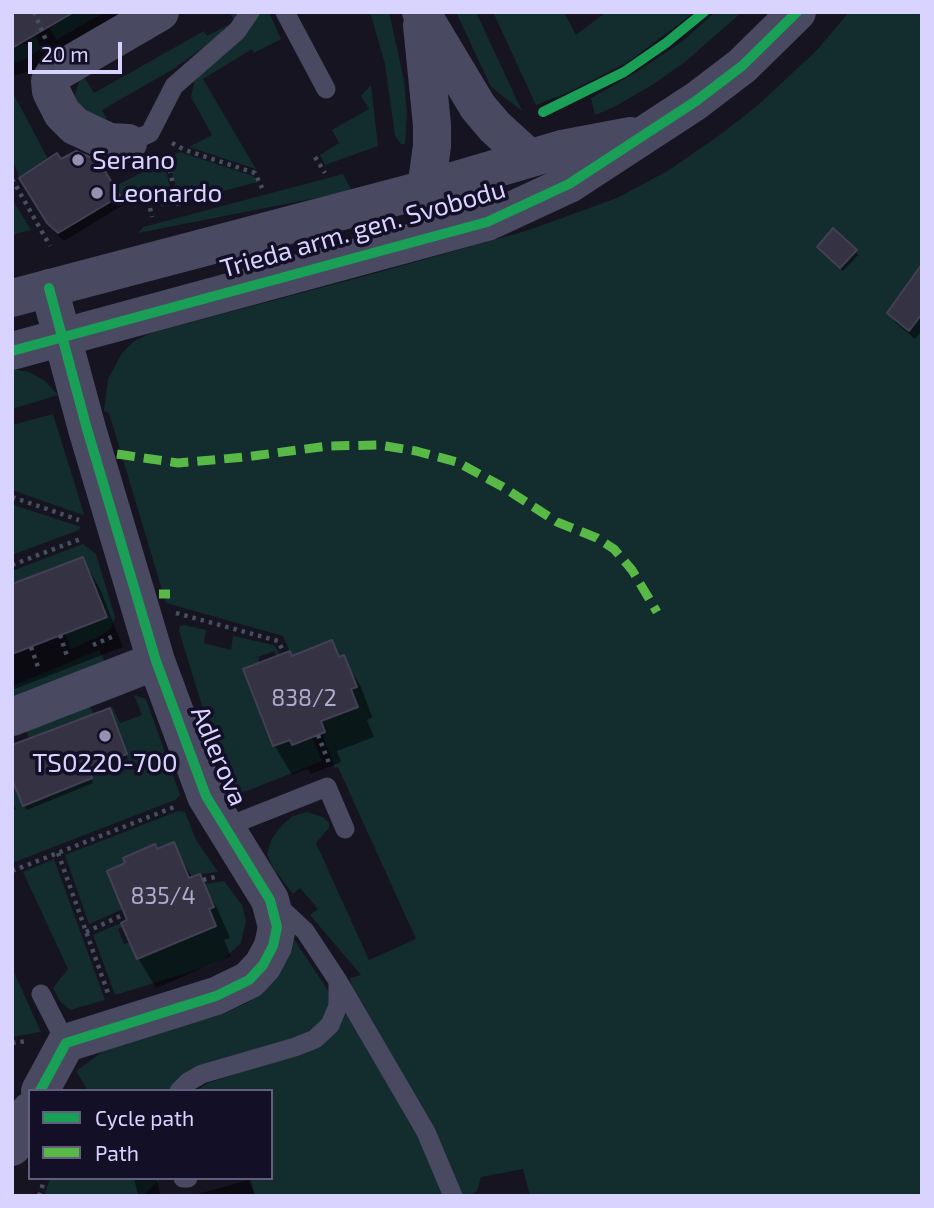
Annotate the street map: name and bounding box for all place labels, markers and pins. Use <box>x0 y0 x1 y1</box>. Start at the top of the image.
place label: Serano <box>92 144 175 176</box>
marker: Serano <box>70 152 86 168</box>
place label: Leonardo <box>111 177 222 209</box>
marker: Leonardo <box>89 185 105 201</box>
marker: TS0220-700 <box>97 728 113 744</box>
place label: TS0220-700 <box>32 747 178 779</box>

